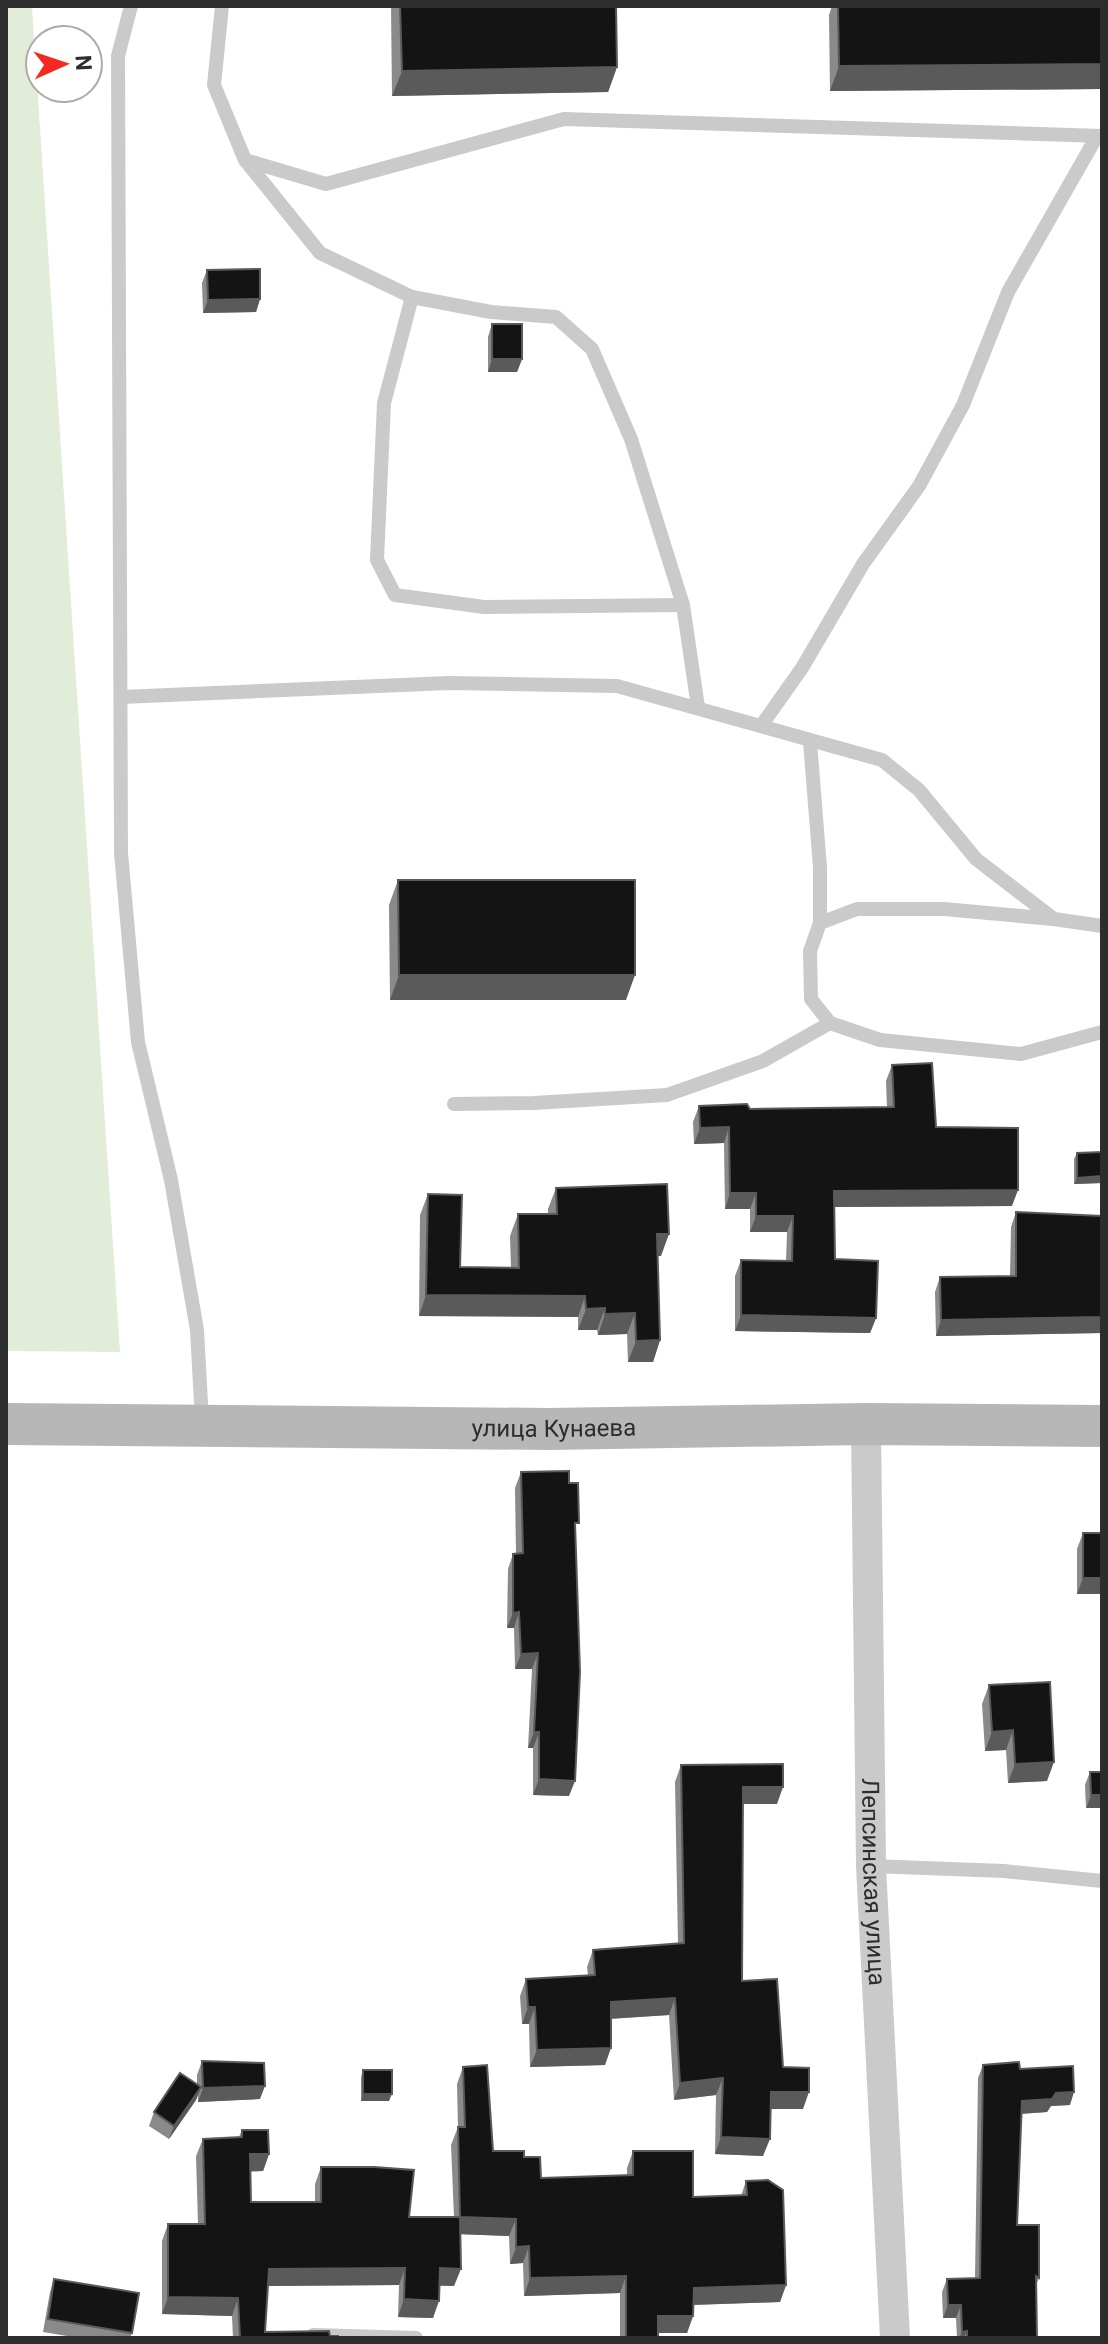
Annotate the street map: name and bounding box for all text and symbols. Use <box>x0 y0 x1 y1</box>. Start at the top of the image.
north arrow <box>24 24 104 104</box>
text: N <box>71 55 96 71</box>
street label: улица Кунаева <box>472 1414 636 1443</box>
street label: Лепсинская улица <box>856 1778 891 1986</box>

